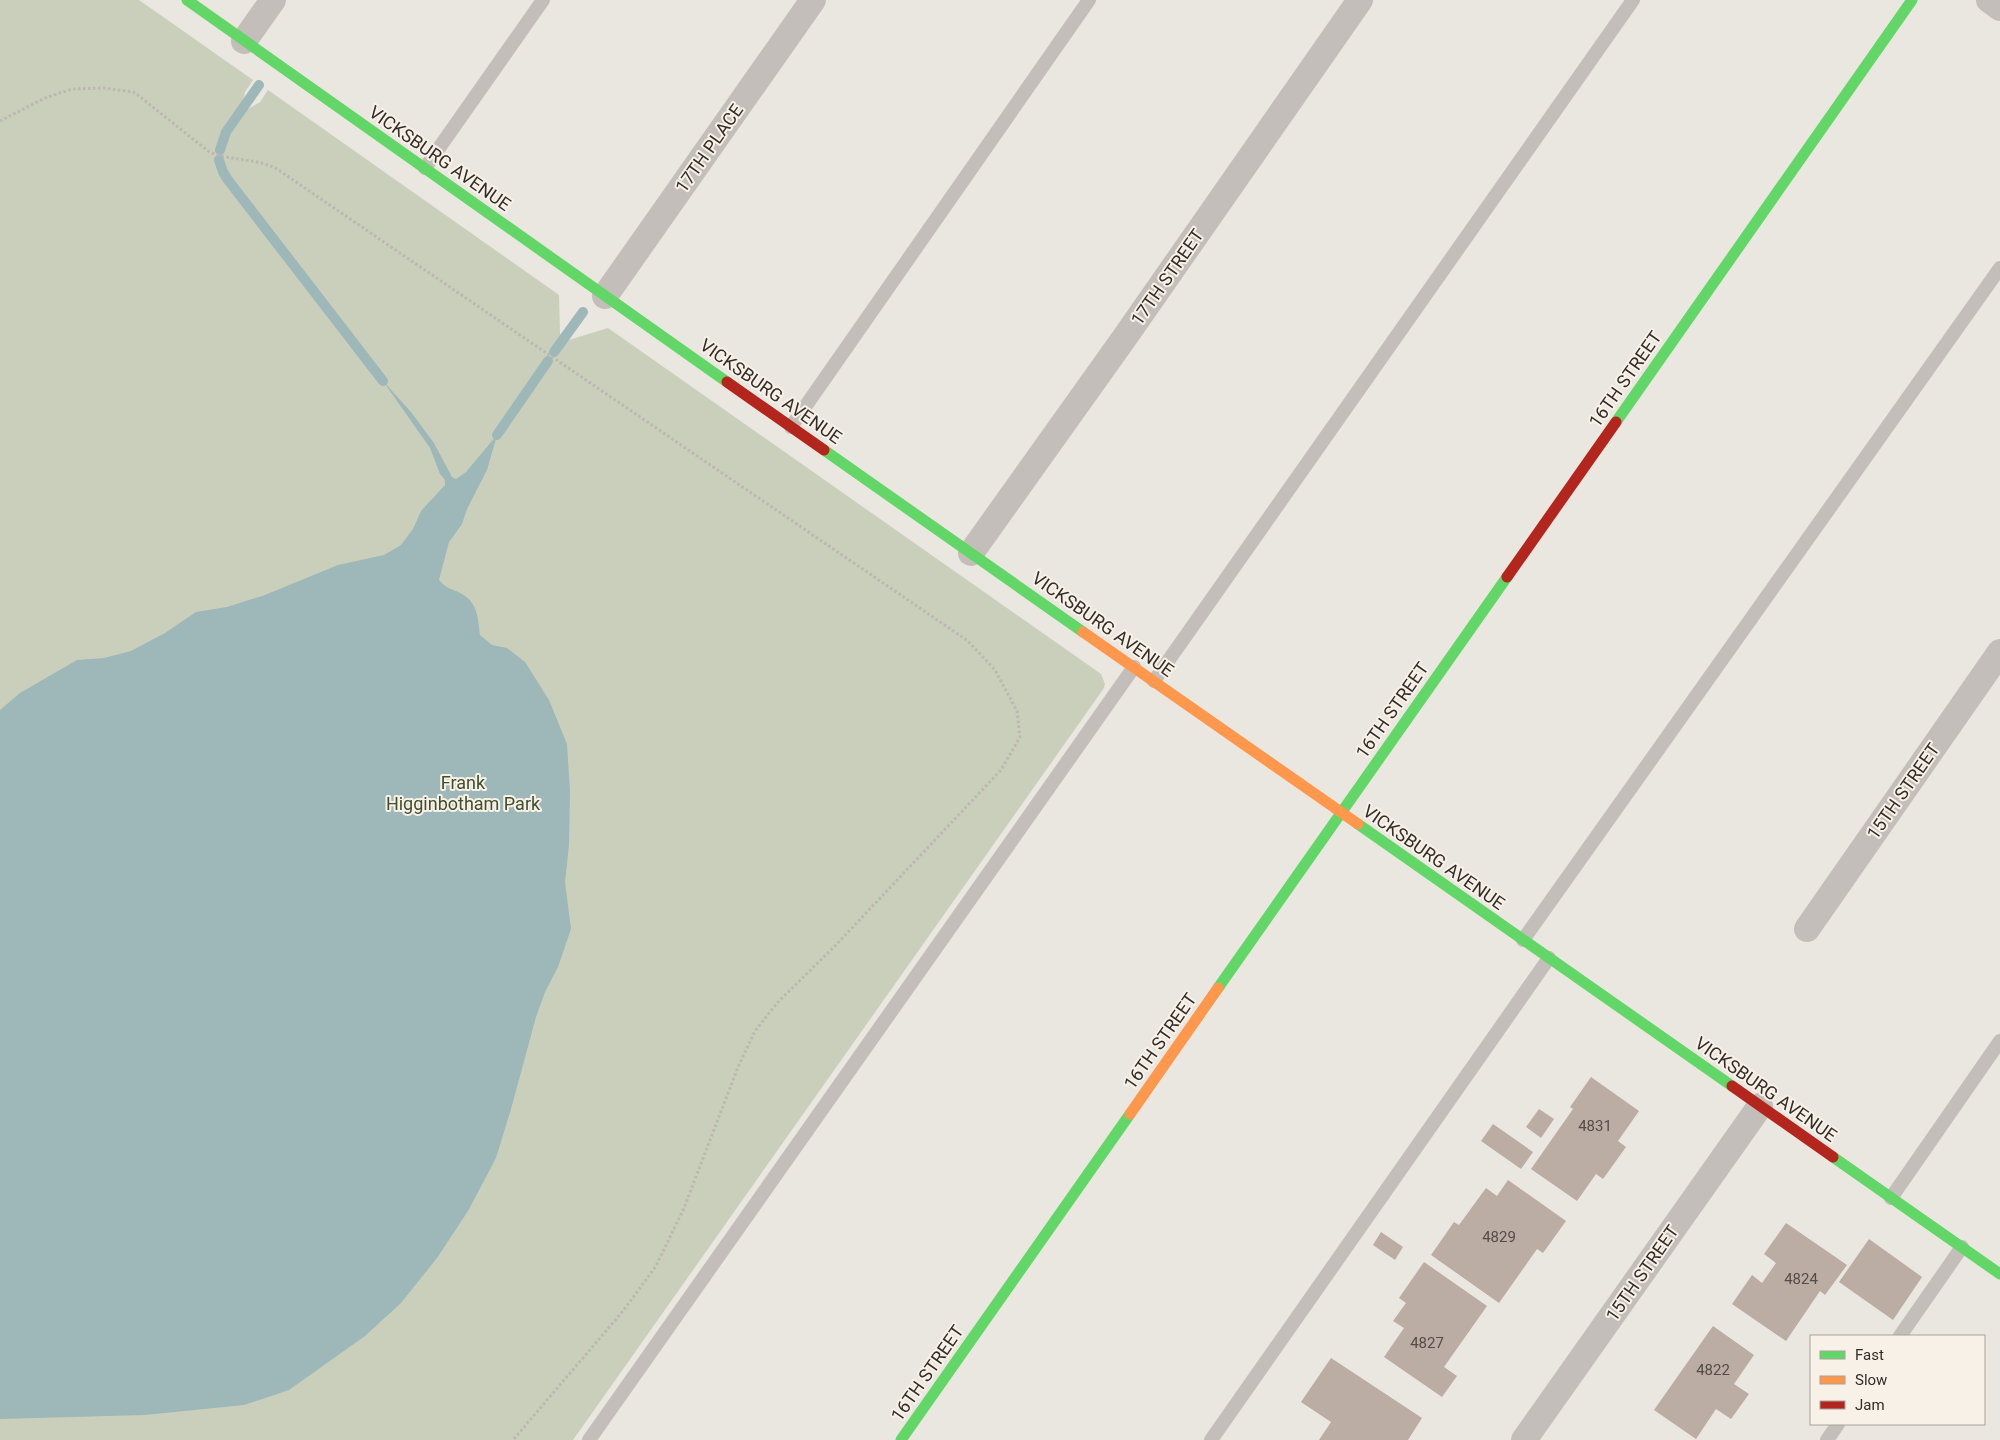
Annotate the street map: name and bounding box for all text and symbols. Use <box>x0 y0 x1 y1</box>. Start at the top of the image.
street label: 17TH PLACE <box>671 100 747 196</box>
street label: VICKSBURG AVENUE <box>365 101 515 215</box>
street label: 17TH STREET <box>1126 225 1208 329</box>
street label: 16TH STREET <box>1584 327 1666 431</box>
street label: VICKSBURG AVENUE <box>696 334 846 448</box>
street label: VICKSBURG AVENUE <box>1028 567 1178 681</box>
street label: 16TH STREET <box>1351 658 1433 762</box>
street label: 15TH STREET <box>1862 739 1944 843</box>
park label: Frank Higginbotham Park <box>386 772 541 814</box>
street label: VICKSBURG AVENUE <box>1359 800 1509 914</box>
street label: 16TH STREET <box>1119 989 1201 1093</box>
street label: VICKSBURG AVENUE <box>1691 1032 1841 1146</box>
house number: 4831 <box>1578 1117 1612 1135</box>
street label: 15TH STREET <box>1601 1221 1683 1325</box>
house number: 4829 <box>1482 1228 1516 1246</box>
house number: 4824 <box>1784 1270 1818 1288</box>
street label: 16TH STREET <box>886 1321 968 1425</box>
house number: 4827 <box>1410 1334 1444 1352</box>
legend <box>1810 1335 1985 1425</box>
text: Fast <box>1855 1346 1884 1364</box>
house number: 4822 <box>1696 1361 1730 1379</box>
text: Slow <box>1855 1371 1887 1389</box>
text: Jam <box>1855 1396 1885 1414</box>

